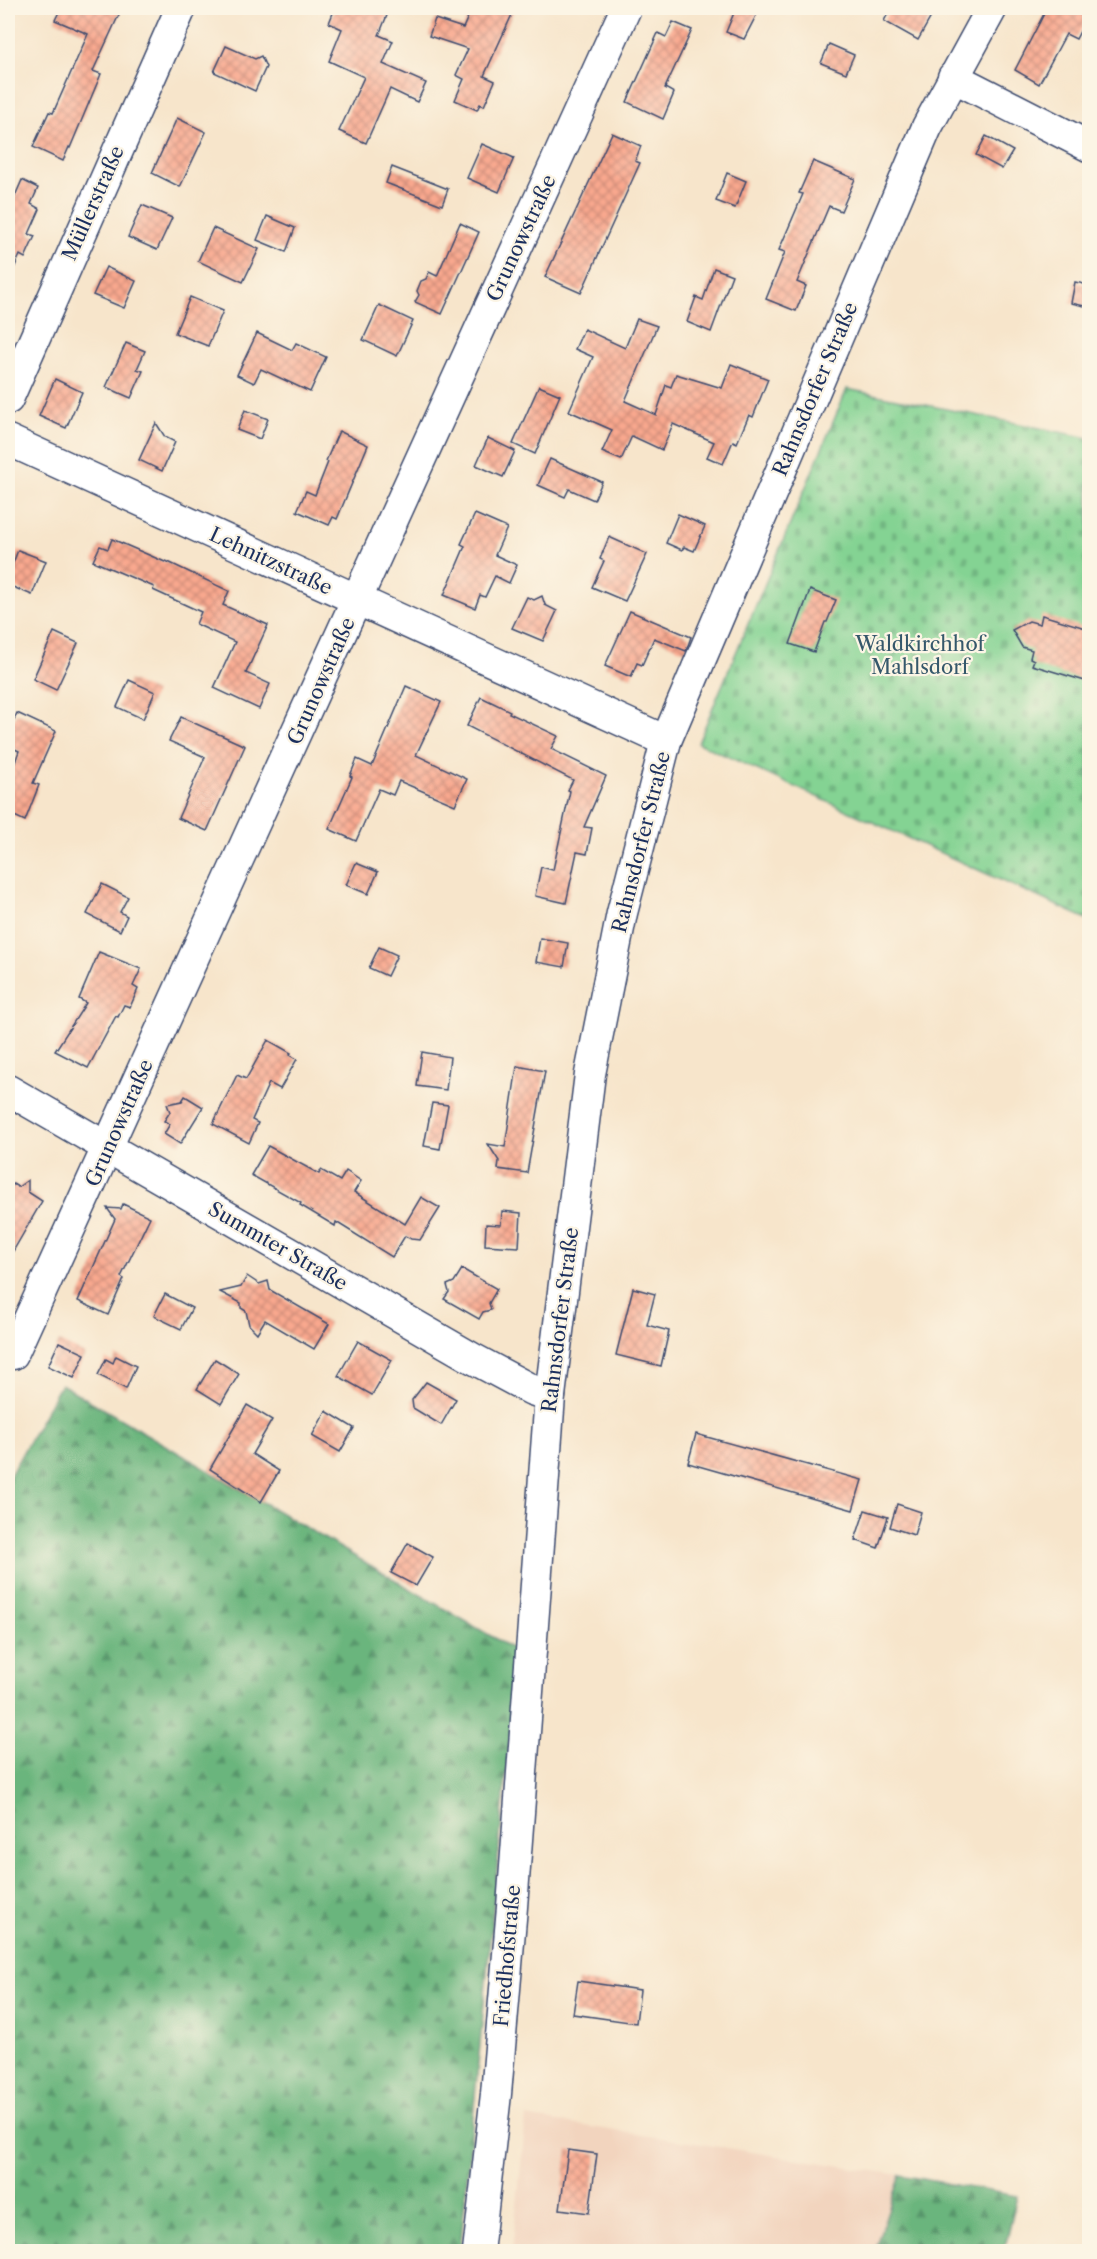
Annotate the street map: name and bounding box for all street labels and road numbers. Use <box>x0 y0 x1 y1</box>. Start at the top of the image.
street label: Müllerstraße <box>57 142 129 264</box>
street label: Grunowstraße <box>481 171 561 305</box>
street label: Rahnsdorfer Straße <box>768 299 862 479</box>
street label: Lehnitzstraße <box>206 522 336 600</box>
street label: Grunowstraße <box>282 614 360 748</box>
street label: Rahnsdorfer Straße <box>607 749 675 935</box>
street label: Grunowstraße <box>80 1056 158 1190</box>
street label: Summter Straße <box>204 1197 352 1295</box>
street label: Rahnsdorfer Straße <box>537 1226 583 1414</box>
street label: Friedhofstraße <box>489 1884 525 2028</box>

